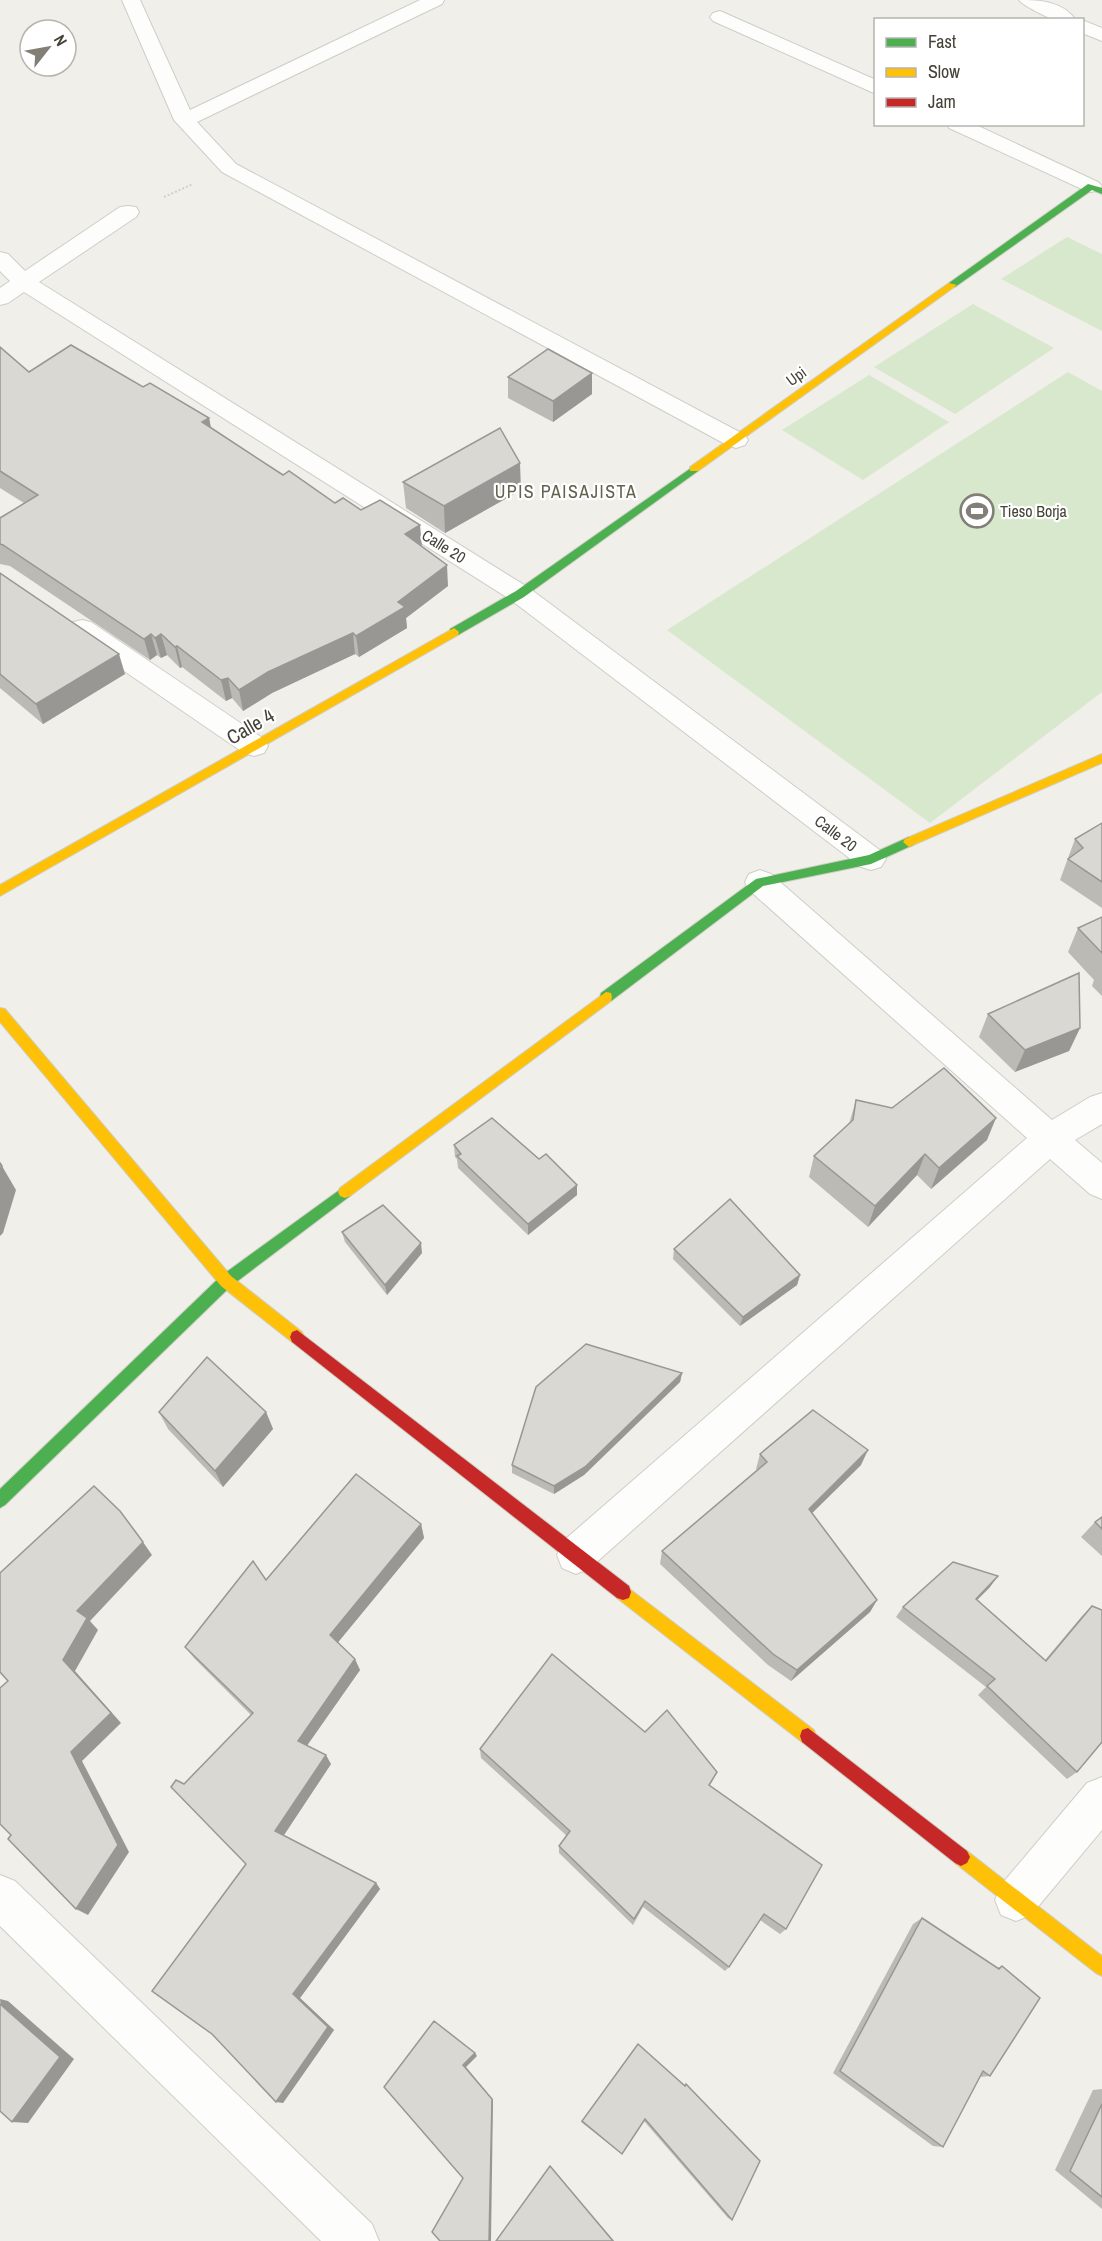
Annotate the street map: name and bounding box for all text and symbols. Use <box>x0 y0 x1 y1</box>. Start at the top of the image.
north arrow <box>18 18 78 78</box>
legend <box>874 18 1084 126</box>
text: Fast <box>928 29 956 54</box>
text: N <box>49 31 73 50</box>
text: Slow <box>928 59 960 84</box>
text: Jam <box>928 89 956 114</box>
street label: Upi <box>781 361 811 391</box>
district label: UPIS PAISAJISTA <box>495 479 637 504</box>
sports icon: Tieso Borja <box>959 493 995 529</box>
place label: Tieso Borja <box>1000 500 1068 522</box>
street label: Calle 20 <box>418 524 470 568</box>
street label: Calle 4 <box>221 702 279 750</box>
street label: Calle 20 <box>810 810 862 856</box>

